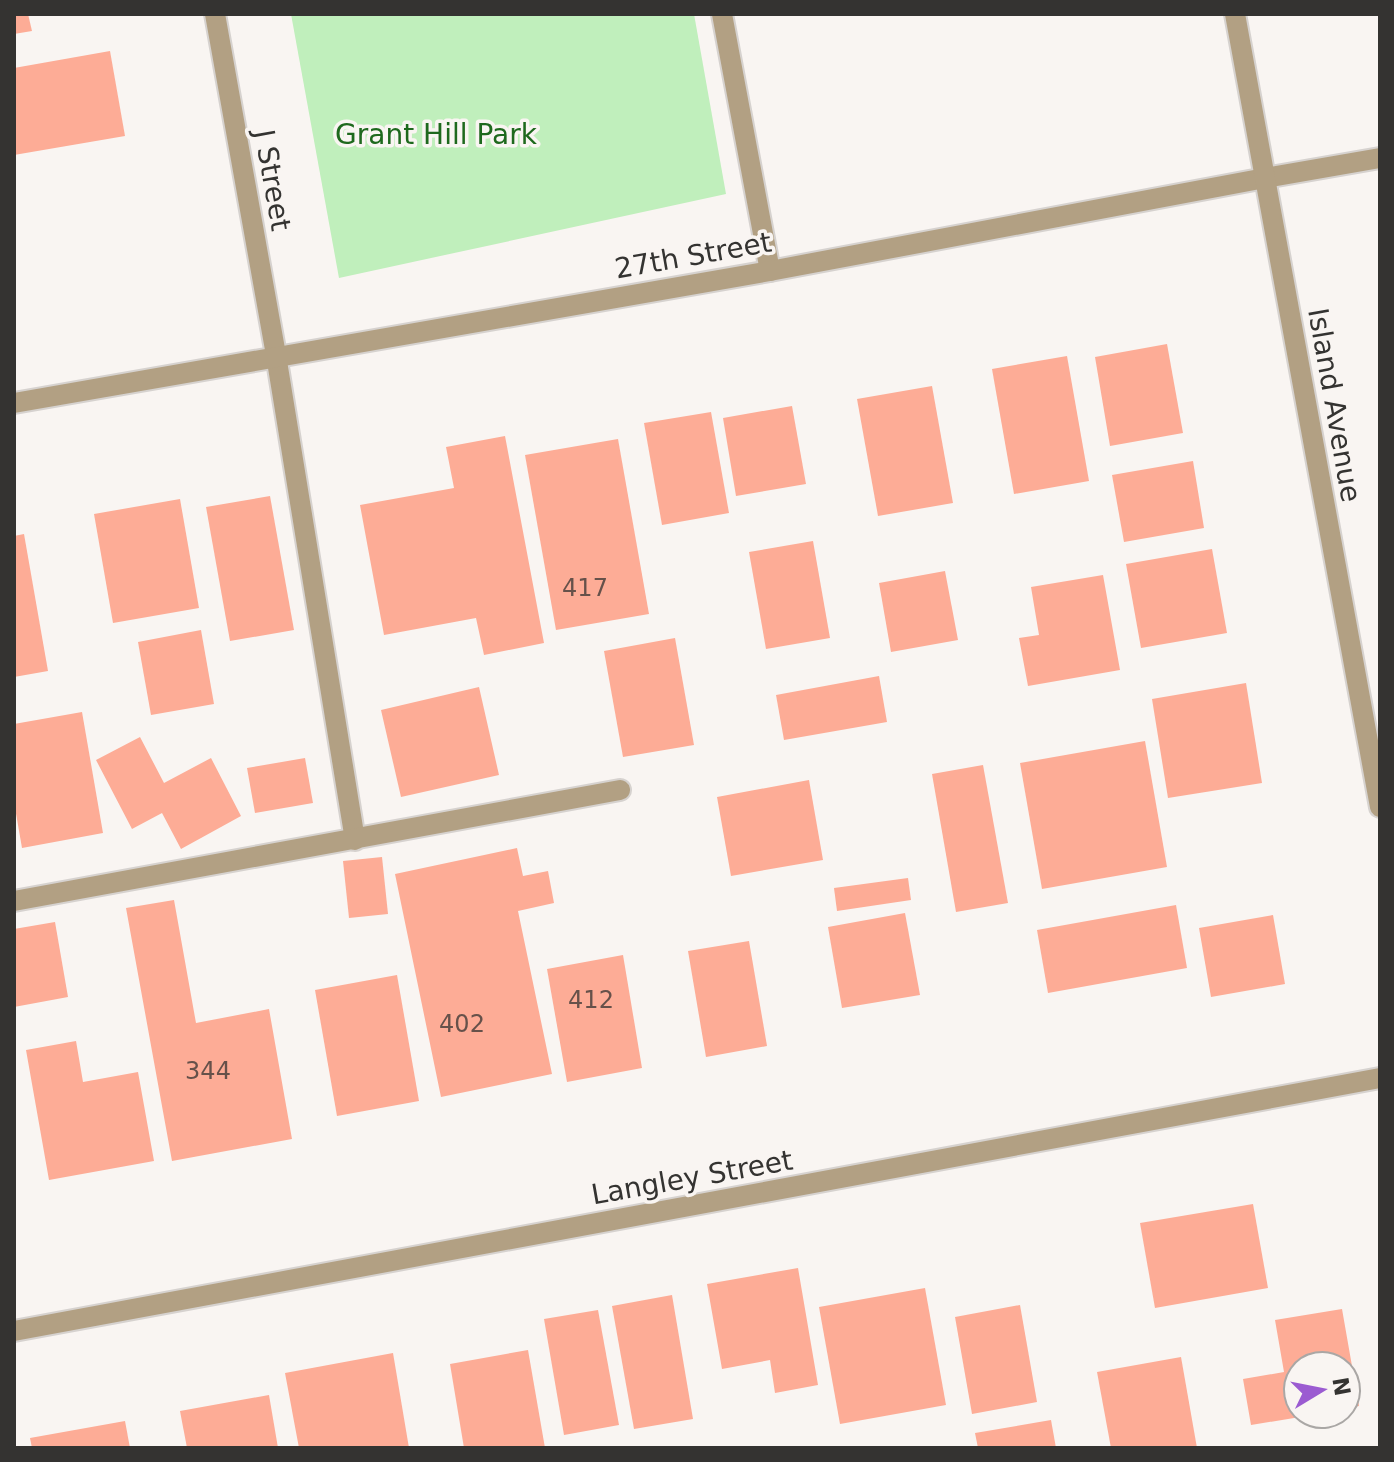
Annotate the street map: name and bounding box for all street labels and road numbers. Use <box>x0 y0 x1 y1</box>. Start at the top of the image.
street label: J Street <box>247 125 298 233</box>
street label: 27th Street <box>612 225 774 285</box>
street label: Island Avenue <box>1301 306 1368 505</box>
street label: Langley Street <box>589 1144 795 1211</box>

